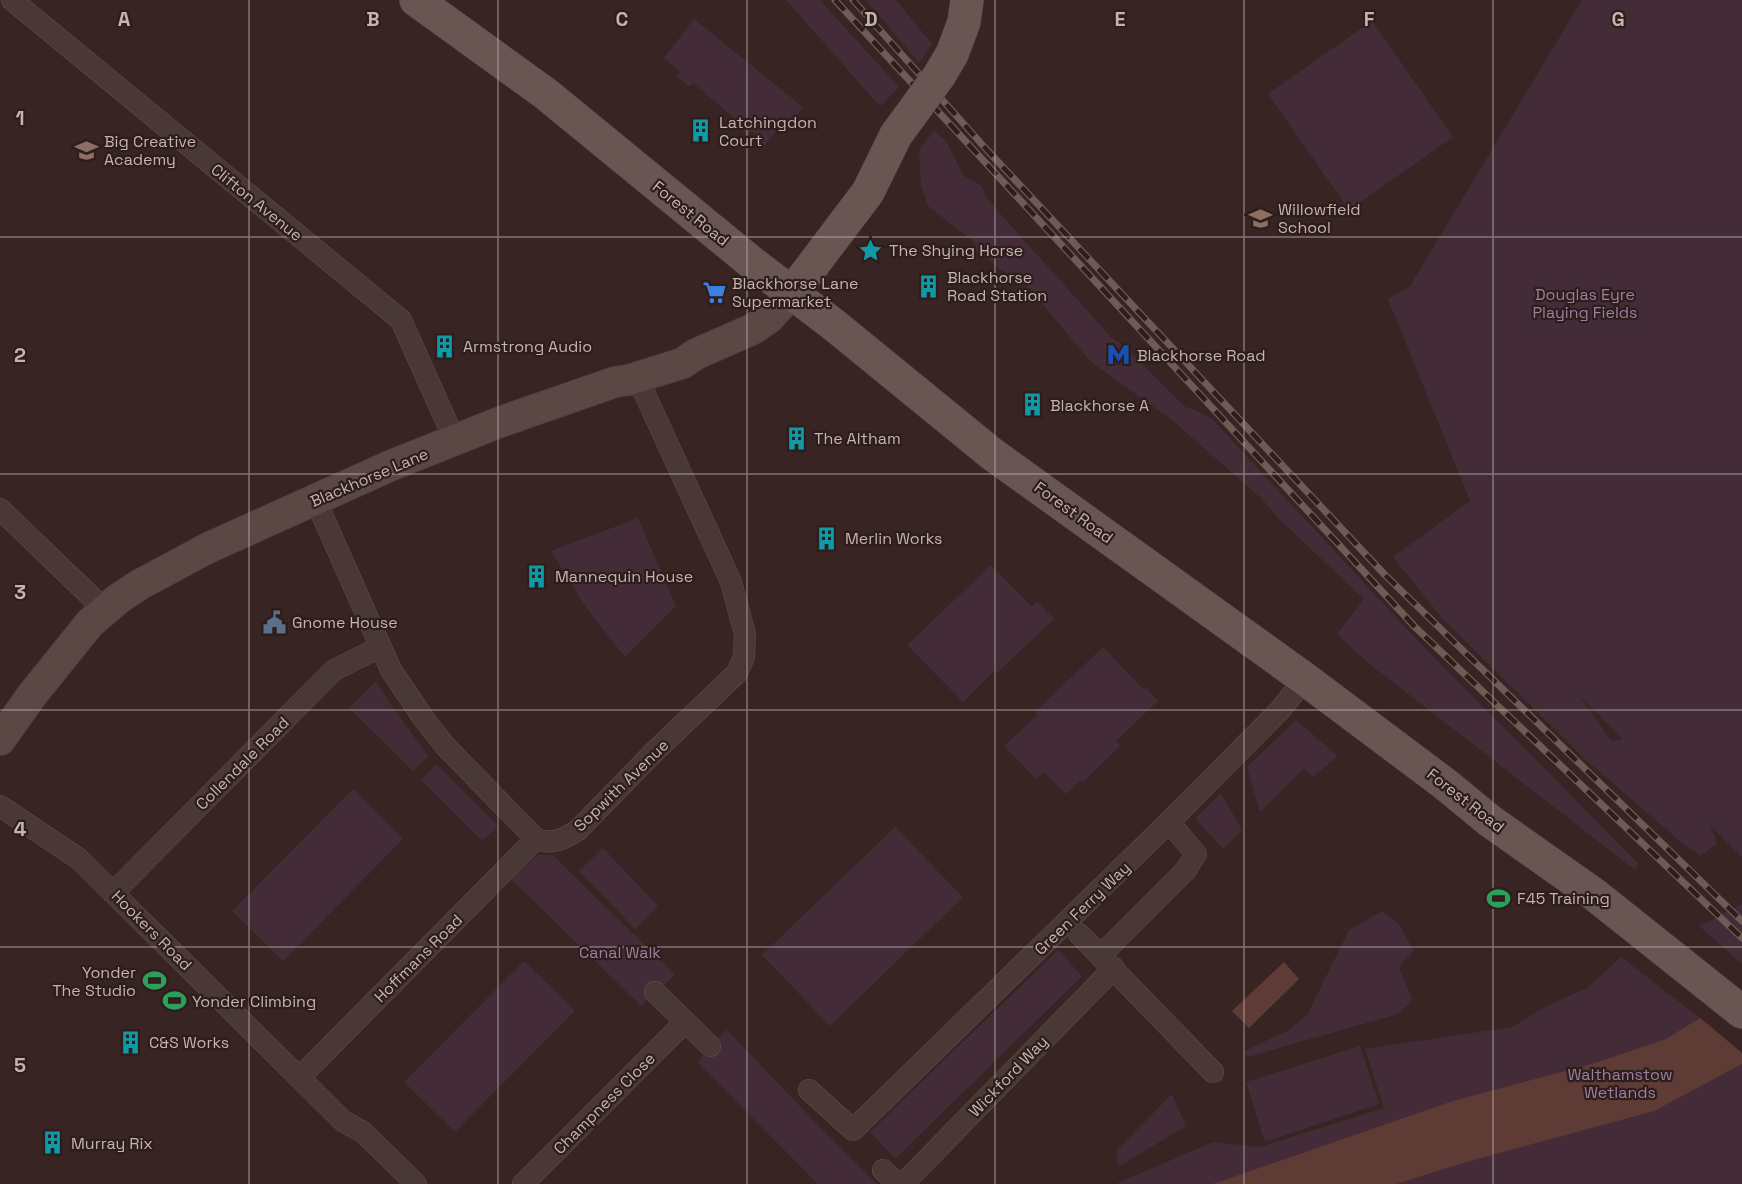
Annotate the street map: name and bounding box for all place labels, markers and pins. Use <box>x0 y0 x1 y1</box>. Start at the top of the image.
place label: Latchingdon Court <box>719 112 817 151</box>
building icon: Latchingdon Court <box>688 118 714 144</box>
place label: Big Creative Academy <box>104 131 196 170</box>
school or university icon: Big Creative Academy <box>73 137 99 163</box>
place label: Willowfield School <box>1278 199 1361 238</box>
school or university icon: Willowfield School <box>1247 205 1273 231</box>
place icon: The Shying Horse <box>858 237 884 263</box>
place label: The Shying Horse <box>889 240 1023 261</box>
place label: Blackhorse Road Station <box>947 267 1047 306</box>
place label: Blackhorse Lane Supermarket <box>732 273 858 312</box>
building icon: Blackhorse Road Station <box>916 273 942 299</box>
supermarket icon: Blackhorse Lane Supermarket <box>701 279 727 305</box>
building icon: Armstrong Audio <box>432 333 458 359</box>
place label: Armstrong Audio <box>463 336 592 357</box>
metro station icon: Blackhorse Road <box>1106 342 1132 368</box>
place label: Blackhorse Road <box>1137 345 1266 366</box>
building icon: Blackhorse A <box>1019 392 1045 418</box>
place label: Blackhorse A <box>1050 395 1149 416</box>
building icon: The Altham <box>783 425 809 451</box>
place label: The Altham <box>814 428 901 449</box>
building icon: Merlin Works <box>814 525 840 551</box>
place label: Merlin Works <box>845 528 943 549</box>
building icon: Mannequin House <box>524 563 550 589</box>
place label: Mannequin House <box>555 566 693 587</box>
public building icon: Gnome House <box>261 609 287 635</box>
place label: Gnome House <box>292 612 398 633</box>
sports icon: F45 Training <box>1486 885 1512 911</box>
place label: F45 Training <box>1517 888 1610 909</box>
place label: Yonder The Studio <box>52 962 136 1001</box>
sports icon: Yonder The Studio <box>141 968 167 994</box>
sports icon: Yonder Climbing <box>161 988 187 1014</box>
place label: Yonder Climbing <box>192 991 316 1012</box>
building icon: C&S Works <box>118 1029 144 1055</box>
place label: C&S Works <box>149 1032 229 1053</box>
building icon: Murray Rix <box>40 1130 66 1156</box>
place label: Murray Rix <box>71 1133 153 1154</box>

